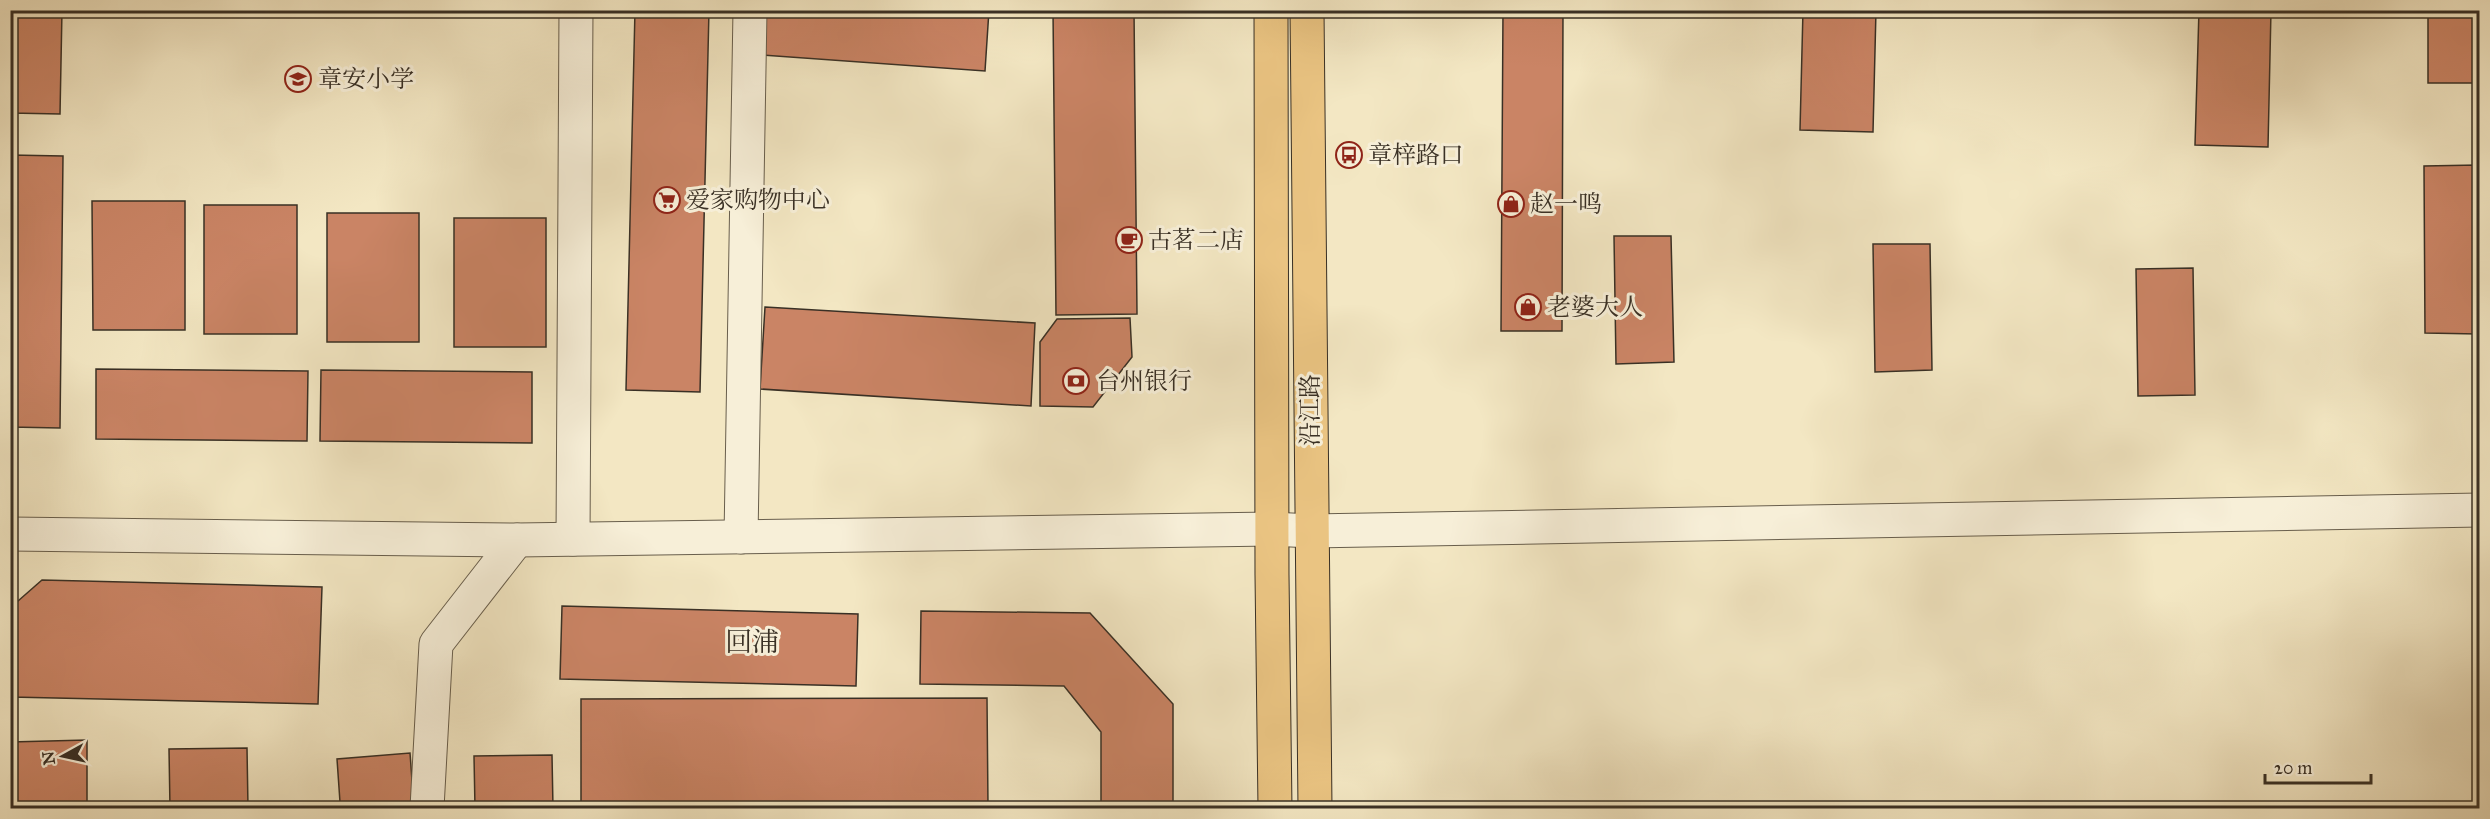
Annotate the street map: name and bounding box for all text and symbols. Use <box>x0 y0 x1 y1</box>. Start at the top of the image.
school or university icon: 章安小学 <box>283 64 313 94</box>
place label: 章安小学 <box>318 64 414 94</box>
bus stop icon: 章梓路口 <box>1334 140 1364 170</box>
place label: 章梓路口 <box>1368 140 1464 170</box>
supermarket icon: 爱家购物中心 <box>652 185 682 215</box>
place label: 爱家购物中心 <box>686 185 830 215</box>
shop icon: 赵一鸣 <box>1496 189 1526 219</box>
place label: 赵一鸣 <box>1530 189 1602 219</box>
cafe icon: 古茗二店 <box>1114 225 1144 255</box>
place label: 古茗二店 <box>1148 225 1244 255</box>
shop icon: 老婆大人 <box>1513 292 1543 322</box>
place label: 老婆大人 <box>1547 292 1643 322</box>
bank icon: 台州银行 <box>1061 366 1091 396</box>
place label: 台州银行 <box>1096 366 1192 396</box>
street label: 沿江路 <box>1295 374 1325 446</box>
district label: 回浦 <box>725 625 779 658</box>
north arrow <box>33 726 93 786</box>
scale bar <box>2265 747 2372 785</box>
text: N <box>38 750 59 766</box>
text: 20 m <box>2274 757 2312 779</box>

